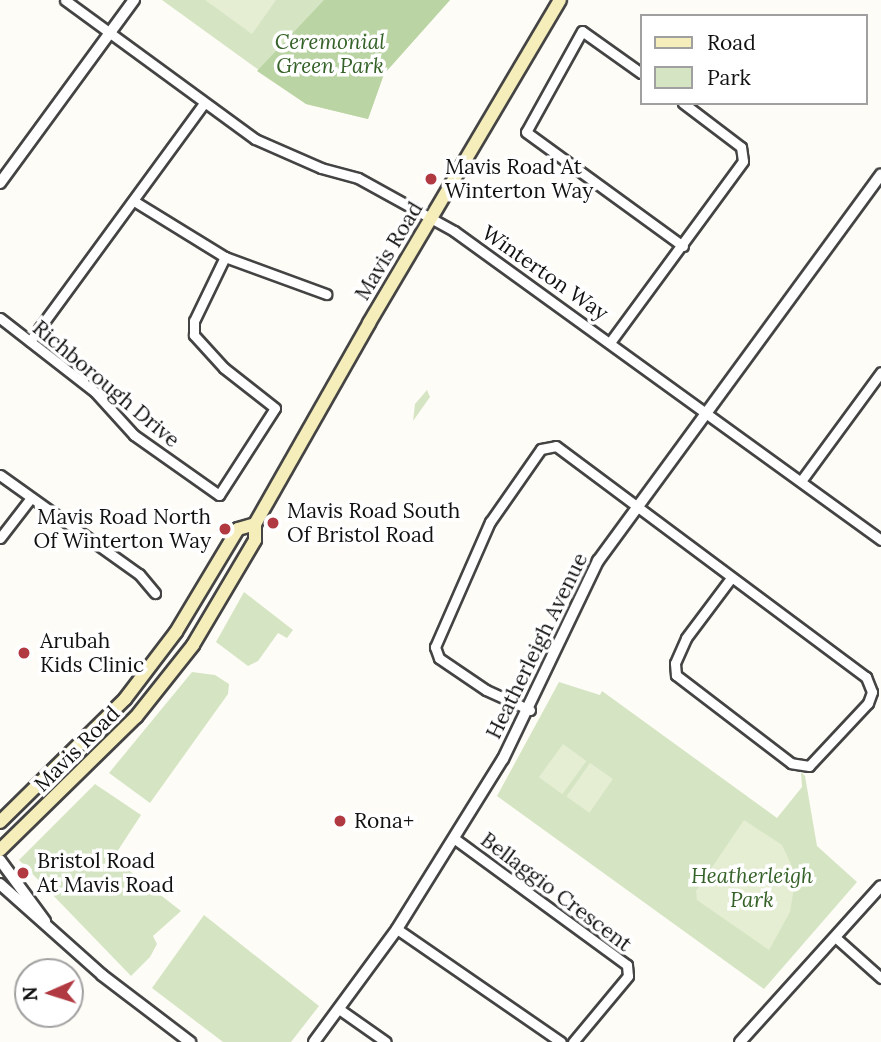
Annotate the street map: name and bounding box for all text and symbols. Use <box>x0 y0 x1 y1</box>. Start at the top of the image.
legend <box>640 14 867 105</box>
park label: Ceremonial Green Park <box>275 29 385 79</box>
text: Road <box>707 29 756 56</box>
text: Park <box>707 64 751 91</box>
place label: Mavis Road At Winterton Way <box>445 154 593 204</box>
marker: Mavis Road At Winterton Way <box>423 171 439 187</box>
street label: Mavis Road <box>350 197 428 305</box>
street label: Winterton Way <box>477 220 613 326</box>
street label: Richborough Drive <box>27 315 185 453</box>
place label: Mavis Road South Of Bristol Road <box>287 498 460 548</box>
place label: Mavis Road North Of Winterton Way <box>33 504 211 554</box>
marker: Mavis Road South Of Bristol Road <box>265 515 281 531</box>
marker: Mavis Road North Of Winterton Way <box>217 521 233 537</box>
street label: Heatherleigh Avenue <box>481 549 593 743</box>
place label: Arubah Kids Clinic <box>40 628 144 678</box>
marker: Arubah Kids Clinic <box>14 643 34 663</box>
street label: Mavis Road <box>29 701 125 797</box>
place label: Rona+ <box>354 808 414 834</box>
marker: Rona+ <box>332 813 348 829</box>
street label: Bellaggio Crescent <box>476 827 636 957</box>
place label: Bristol Road At Mavis Road <box>37 848 174 898</box>
park label: Heatherleigh Park <box>691 863 813 913</box>
marker: Bristol Road At Mavis Road <box>15 865 31 881</box>
north arrow <box>14 958 84 1028</box>
text: N <box>18 986 42 1002</box>

